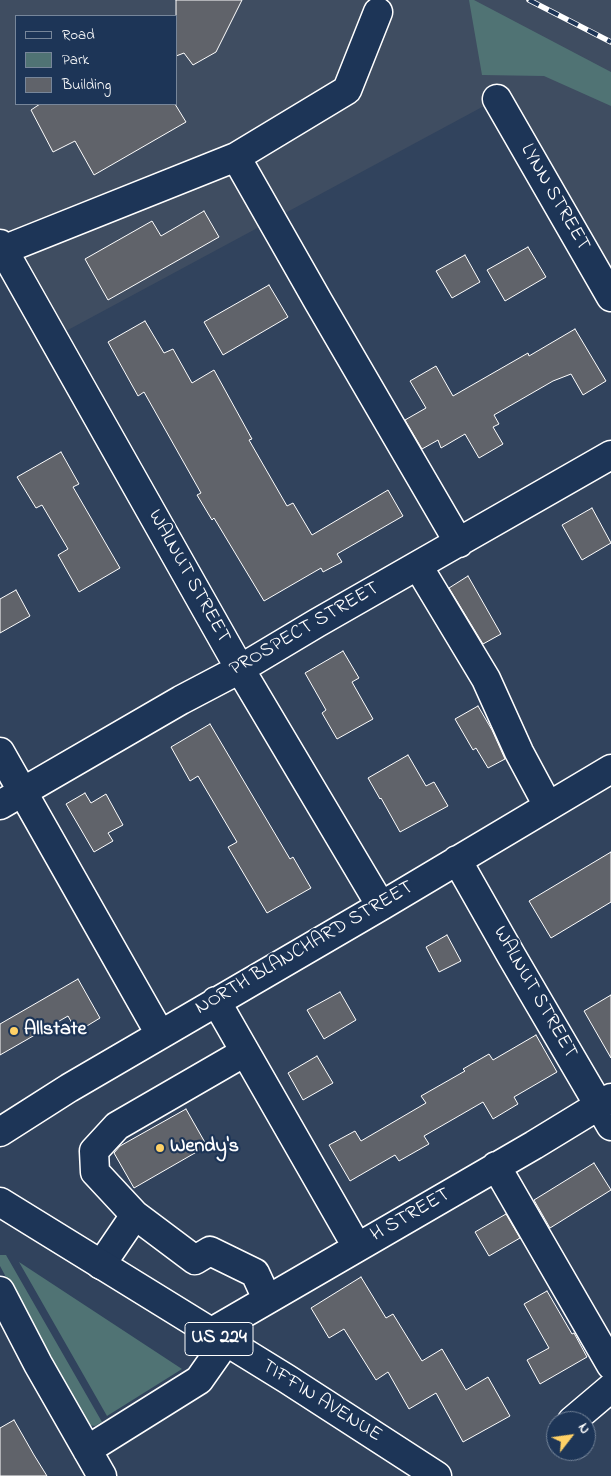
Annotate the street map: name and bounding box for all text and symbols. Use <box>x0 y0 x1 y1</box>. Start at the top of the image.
legend <box>15 15 178 105</box>
text: Road <box>62 24 95 46</box>
text: Park <box>62 49 89 71</box>
text: Building <box>62 74 111 96</box>
street label: LYNN STREET <box>514 140 594 256</box>
street label: WALNUT STREET <box>141 506 235 648</box>
street label: PROSPECT STREET <box>226 577 384 683</box>
street label: NORTH BLANCHARD STREET <box>192 877 418 1021</box>
street label: WALNUT STREET <box>486 923 582 1063</box>
place label: Allstate <box>24 1019 86 1043</box>
marker: Allstate <box>8 1025 20 1037</box>
place label: Wendy's <box>170 1136 239 1160</box>
marker: Wendy's <box>154 1142 166 1154</box>
street label: H STREET <box>367 1184 455 1248</box>
road number: US 224 <box>185 1322 253 1356</box>
street label: TIFFIN AVENUE <box>256 1355 386 1449</box>
north arrow <box>546 1411 596 1461</box>
text: N <box>572 1419 595 1438</box>

